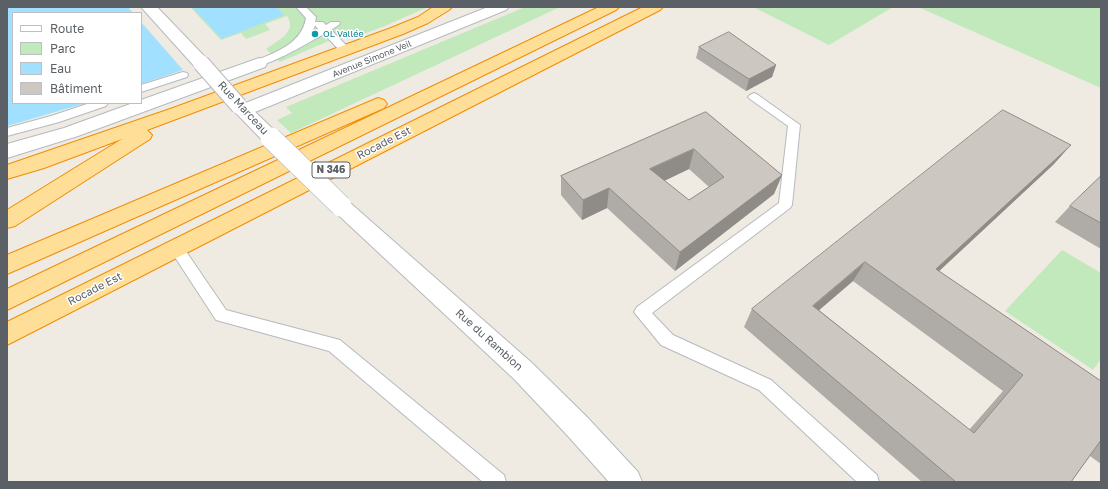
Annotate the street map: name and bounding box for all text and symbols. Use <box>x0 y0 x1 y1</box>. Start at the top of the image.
legend <box>12 12 142 104</box>
text: Route <box>50 21 84 36</box>
marker: OL Vallée <box>310 29 320 39</box>
place label: OL Vallée <box>323 29 364 39</box>
street label: Avenue Simone Veil <box>331 38 413 80</box>
text: Parc <box>50 41 76 56</box>
text: Eau <box>50 61 71 76</box>
street label: Rue Marceau <box>215 79 271 137</box>
text: Bâtiment <box>50 81 102 96</box>
street label: Rocade Est <box>355 124 413 162</box>
road number: N 346 <box>312 162 350 178</box>
street label: Rocade Est <box>66 270 124 308</box>
street label: Rue du Rambion <box>453 306 525 374</box>

